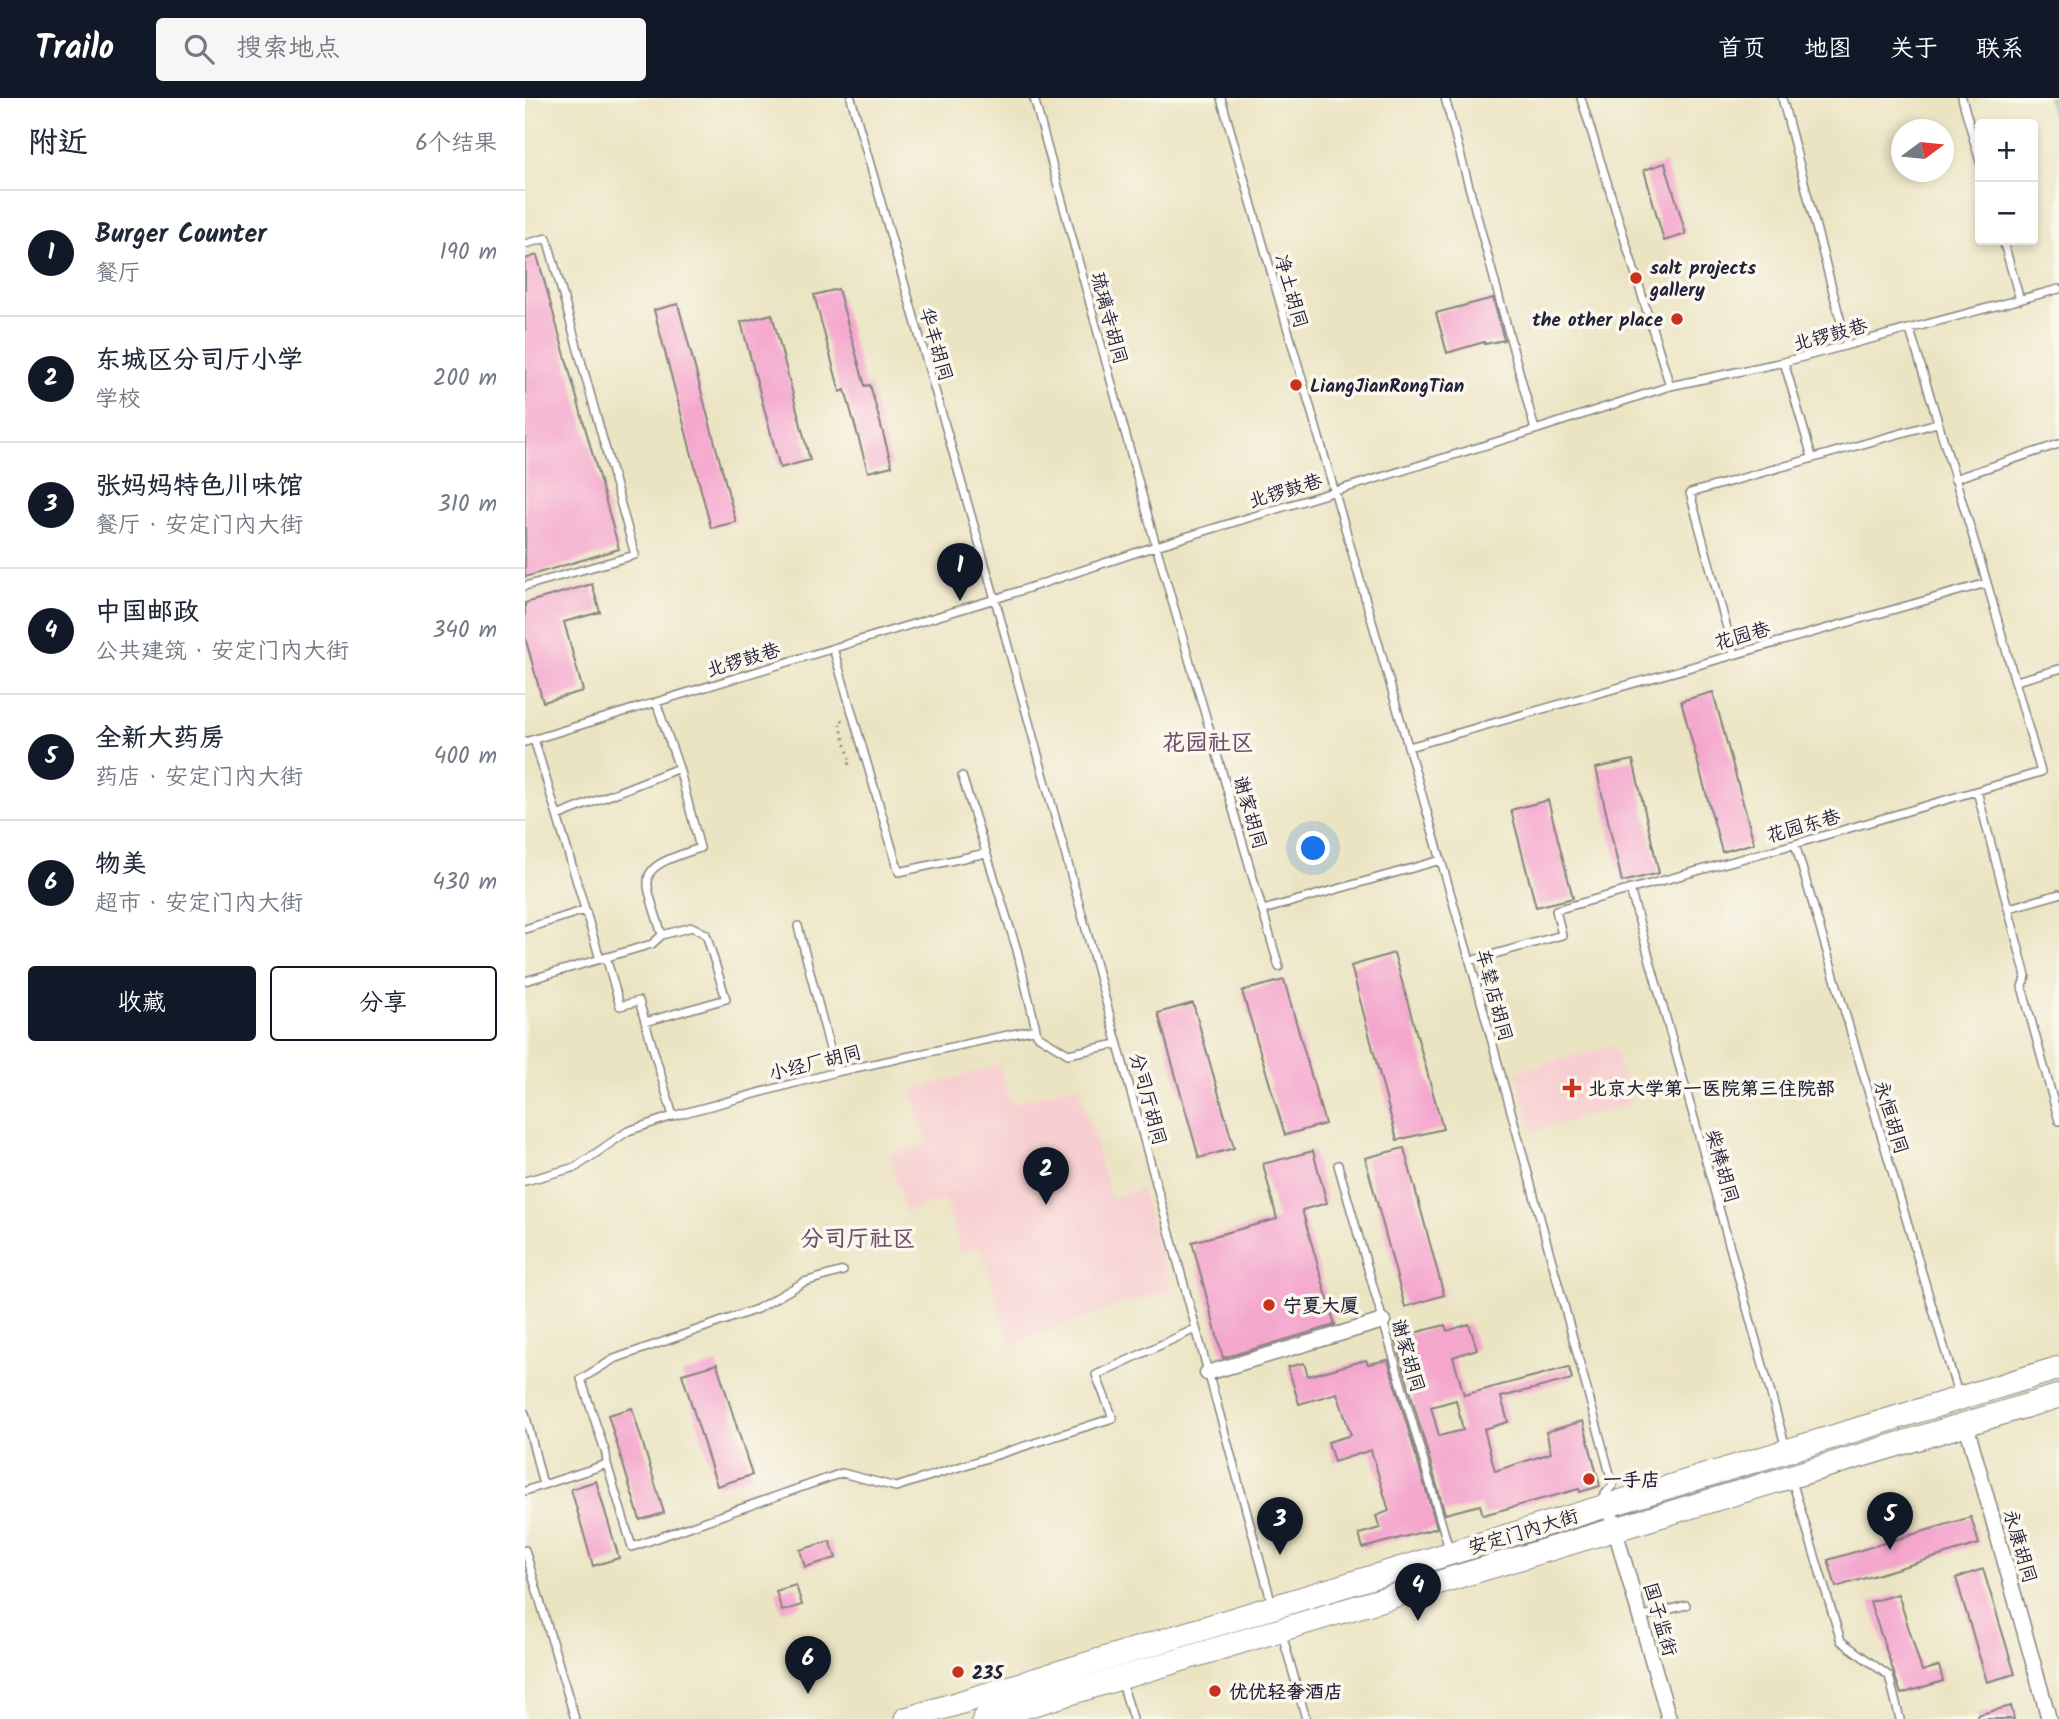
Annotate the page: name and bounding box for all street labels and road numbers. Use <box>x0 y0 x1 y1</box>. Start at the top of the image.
street label: 净土胡同 <box>1265 251 1315 332</box>
street label: 琉璃寺胡同 <box>1081 269 1135 368</box>
street label: 华丰胡同 <box>910 304 960 385</box>
street label: 北锣鼓巷 <box>1790 312 1871 360</box>
street label: 北锣鼓巷 <box>1245 466 1326 517</box>
street label: 花园巷 <box>1711 615 1774 659</box>
street label: 北锣鼓巷 <box>703 635 784 686</box>
street label: 谢家胡同 <box>1224 772 1274 853</box>
street label: 花园东巷 <box>1763 802 1844 852</box>
street label: 车辇店胡同 <box>1466 946 1520 1045</box>
street label: 小经厂胡同 <box>766 1038 865 1090</box>
street label: 分司厅胡同 <box>1120 1050 1174 1149</box>
street label: 永恒胡同 <box>1865 1077 1916 1158</box>
street label: 柴棒胡同 <box>1696 1126 1746 1207</box>
street label: 谢家胡同 <box>1382 1315 1432 1396</box>
street label: 安定门内大街 <box>1465 1502 1582 1564</box>
street label: 永康胡同 <box>1994 1506 2044 1587</box>
street label: 国子监街 <box>1634 1579 1684 1660</box>

